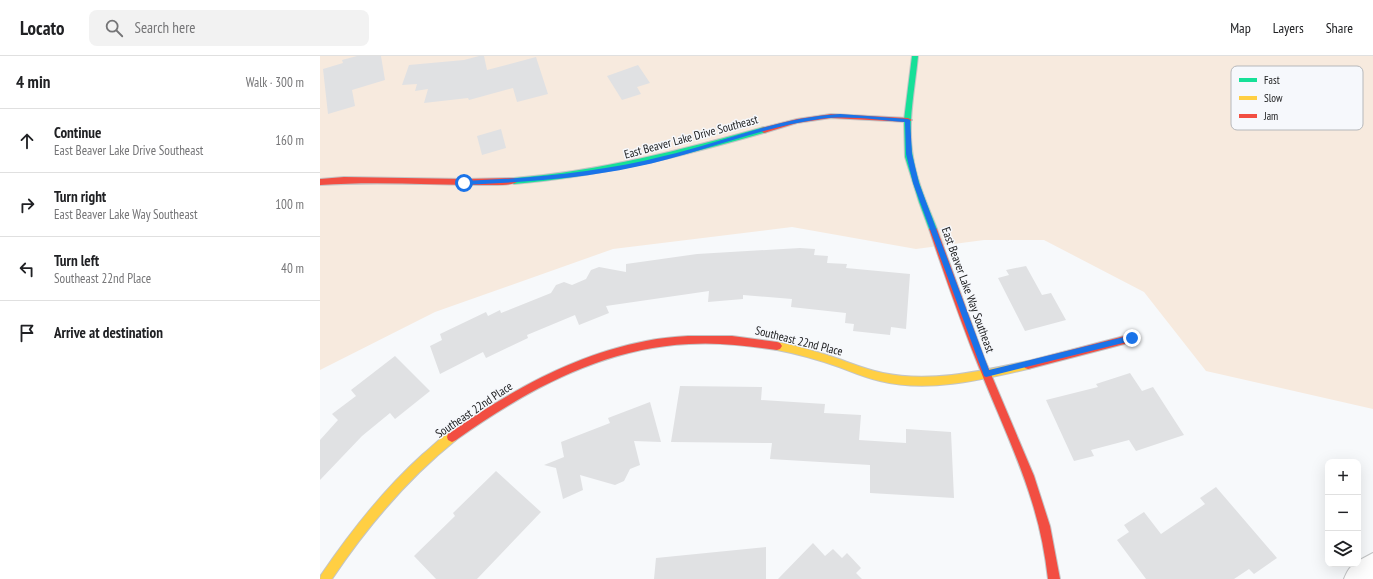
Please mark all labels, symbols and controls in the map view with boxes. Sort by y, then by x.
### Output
search box [89,10,369,46]
text: Locato [20,16,65,40]
icon: search [103,17,125,39]
text: Search here [135,18,195,37]
text: Map [1230,19,1251,37]
text: Layers [1273,19,1304,37]
text: Share [1326,19,1353,37]
legend [1231,66,1363,130]
text: 4 min [16,71,50,93]
text: Fast [1264,73,1280,87]
text: Walk · 300 m [246,74,304,91]
text: Slow [1264,91,1283,105]
text: Jam [1263,109,1278,123]
street label: East Beaver Lake Drive Southeast [622,111,760,162]
text: Continue [54,123,101,142]
icon: ahead [16,130,38,152]
text: 160 m [275,132,304,149]
text: East Beaver Lake Drive Southeast [54,142,203,159]
route start [455,174,473,192]
text: Turn right [54,187,106,206]
icon: right [16,194,38,216]
text: 100 m [275,196,304,213]
text: East Beaver Lake Way Southeast [54,206,198,223]
street label: East Beaver Lake Way Southeast [939,225,998,355]
text: Turn left [54,251,99,270]
icon: left [16,258,38,280]
text: 40 m [281,260,304,277]
text: Southeast 22nd Place [54,270,151,287]
icon: arrive [16,322,38,344]
street label: Southeast 22nd Place [754,322,844,359]
text: Arrive at destination [54,323,163,342]
route end [1123,329,1141,347]
street label: Southeast 22nd Place [432,378,515,441]
map controls [1325,459,1361,567]
button: + [1325,459,1361,495]
button: − [1325,495,1361,531]
button: layers [1325,531,1361,567]

